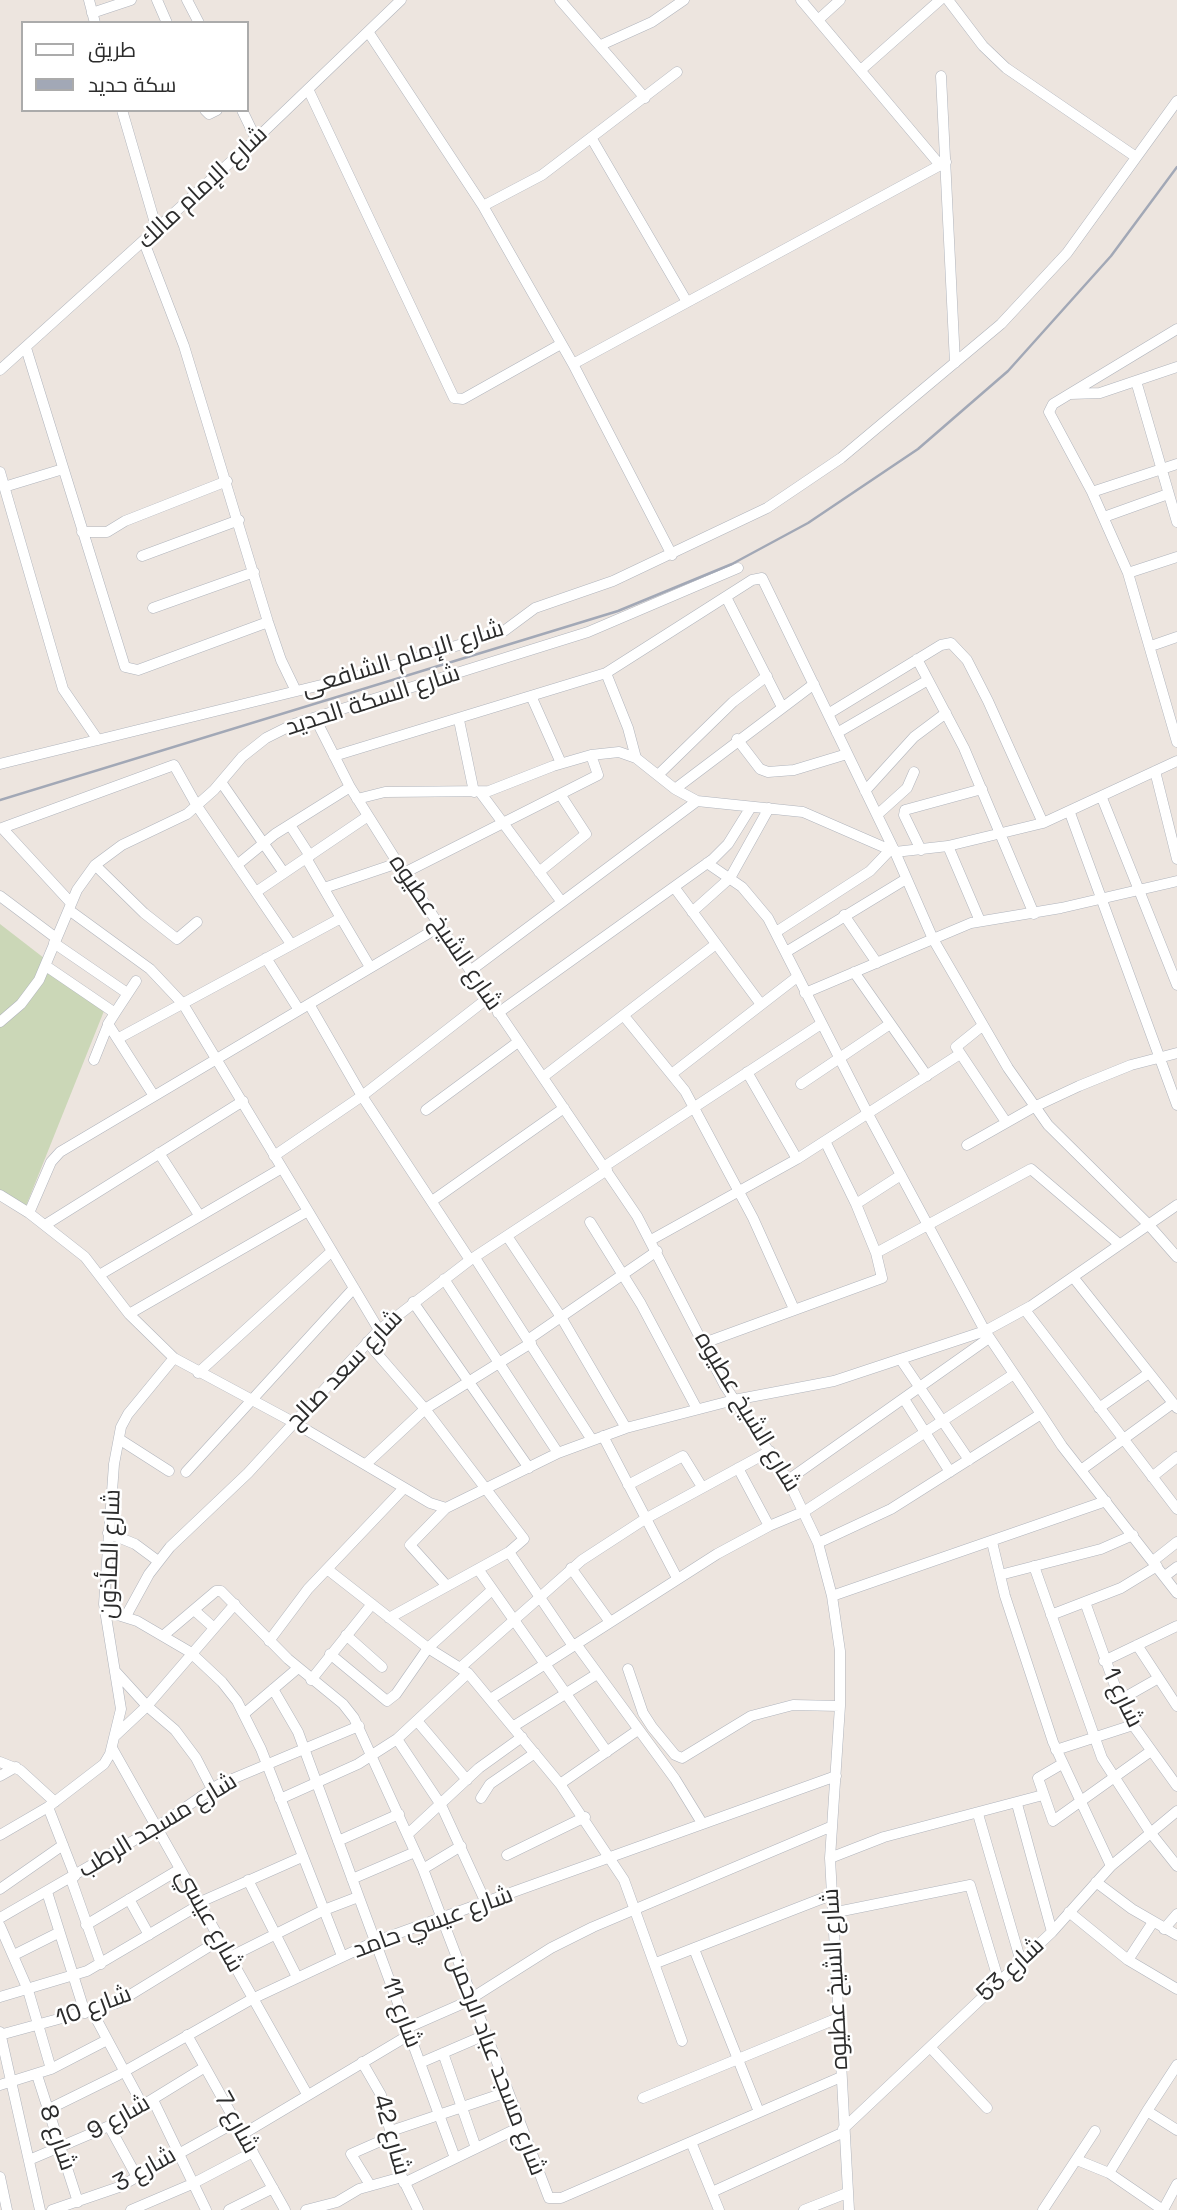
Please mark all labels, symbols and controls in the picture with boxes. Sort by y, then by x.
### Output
legend [21,21,248,112]
text: طريق [88,36,136,63]
text: سكة حديد [88,71,176,98]
street label: شارع الإمام مالك [132,121,274,255]
street label: شارع الإمام الشافعى [298,615,508,703]
street label: شارع السكة الحديد [282,659,464,743]
street label: شارع الشيخ عطيوه [382,850,508,1016]
street label: شارع سعد صالح [281,1304,409,1436]
street label: شارع الشيخ عطيوه [688,1327,806,1497]
street label: شارع المأذون [94,1489,128,1619]
street label: شارع 1 [1095,1664,1149,1732]
street label: شارع مسجد الرطب [73,1767,243,1885]
street label: شارع عيسي [169,1864,249,1978]
street label: شارع عيسي حامد [349,1881,517,1965]
street label: شارع الشيخ عطيوه [817,1887,855,2071]
street label: شارع 53 [971,1932,1051,2008]
street label: شارع مسجد عباد الرحمن [440,1950,552,2180]
street label: شارع 11 [375,1974,427,2052]
street label: شارع 10 [52,1980,136,2034]
street label: شارع 7 [207,2087,265,2159]
street label: شارع 9 [83,2089,155,2147]
street label: شارع 42 [366,2092,416,2178]
street label: شارع 8 [32,2101,82,2175]
street label: شارع 3 [109,2141,181,2199]

